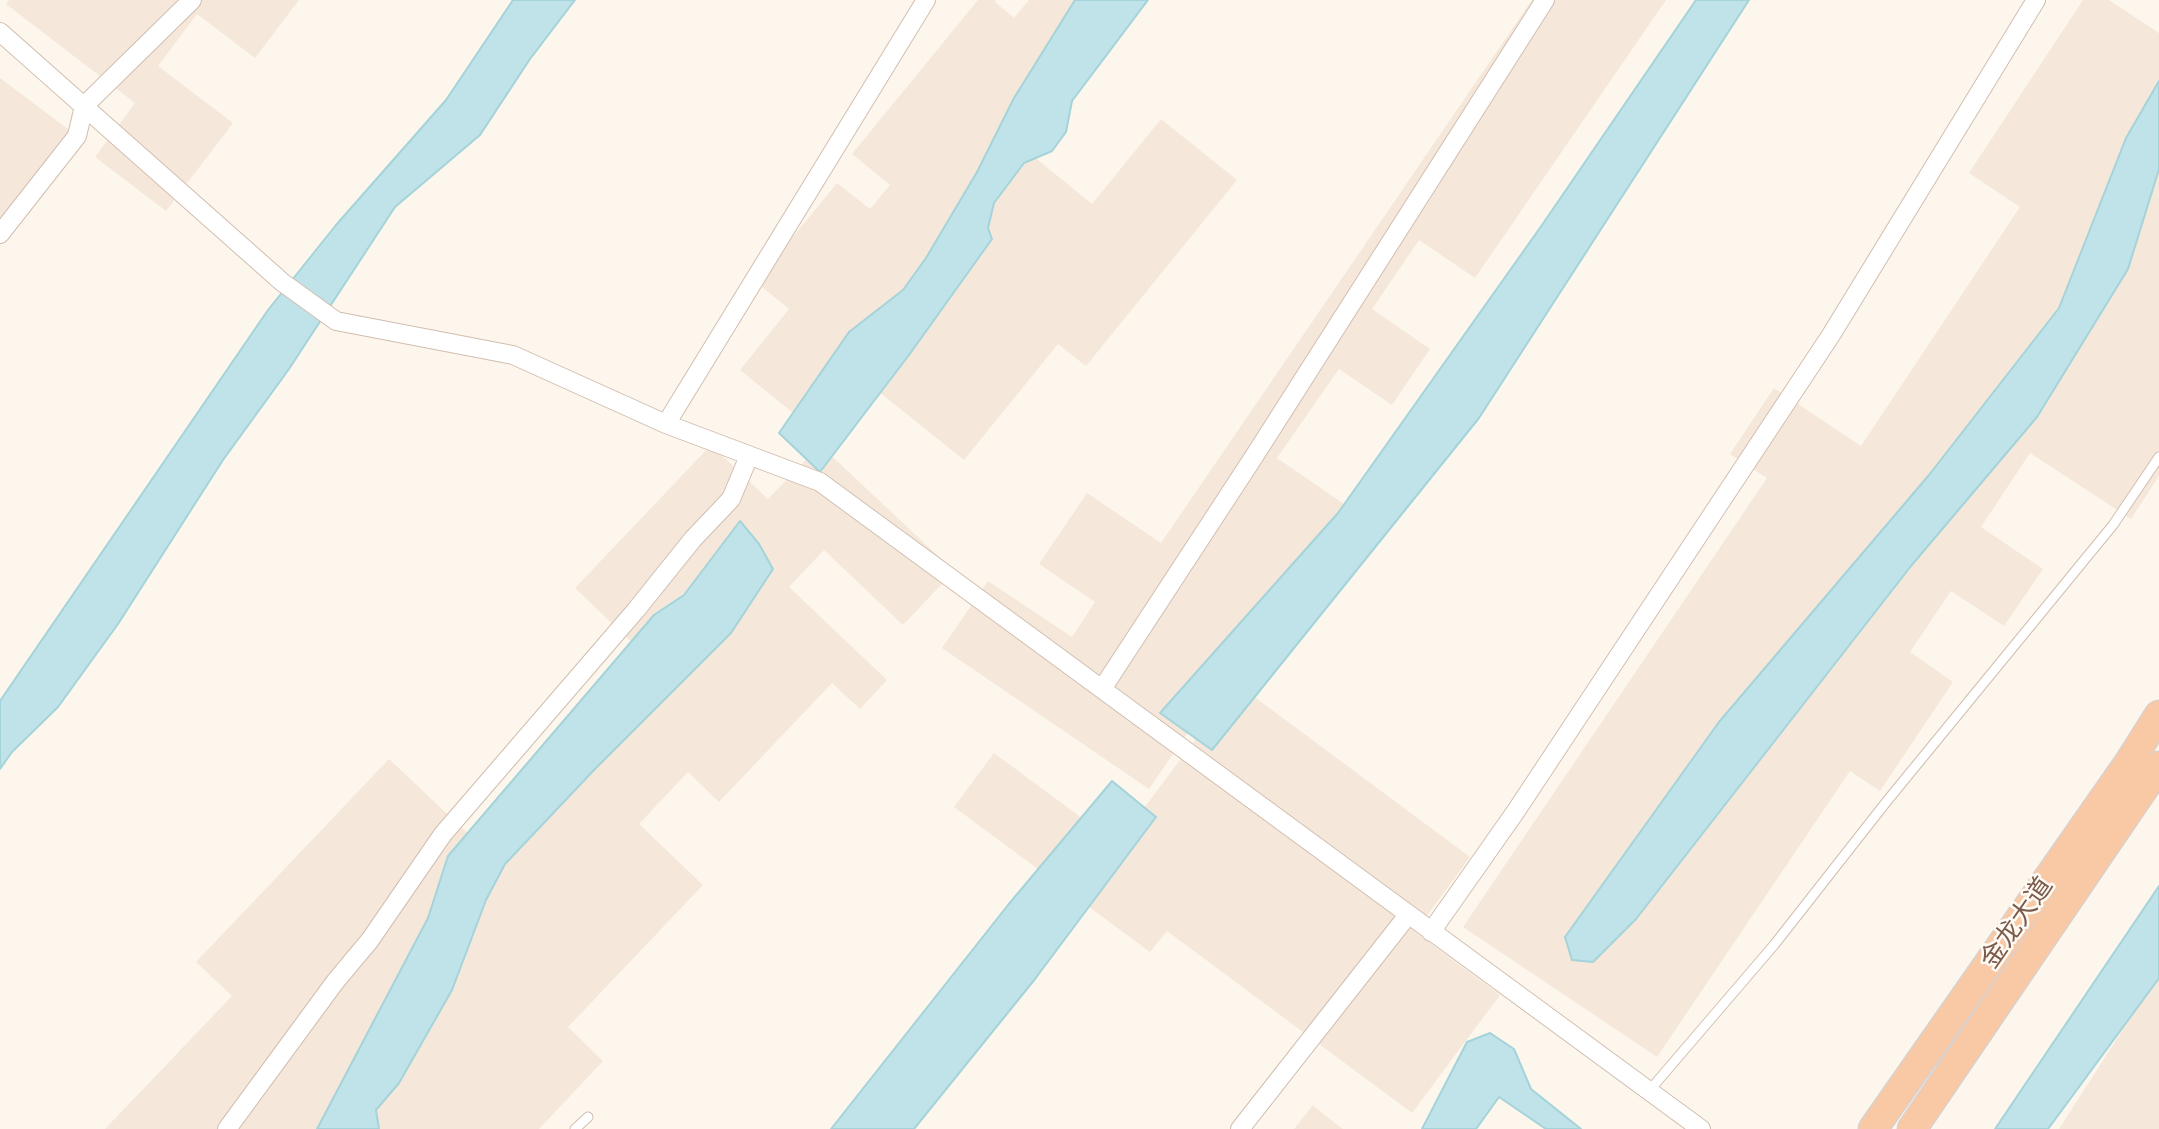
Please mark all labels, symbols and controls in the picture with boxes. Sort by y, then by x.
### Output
street label: 金龙大道 [1974,871,2060,975]

